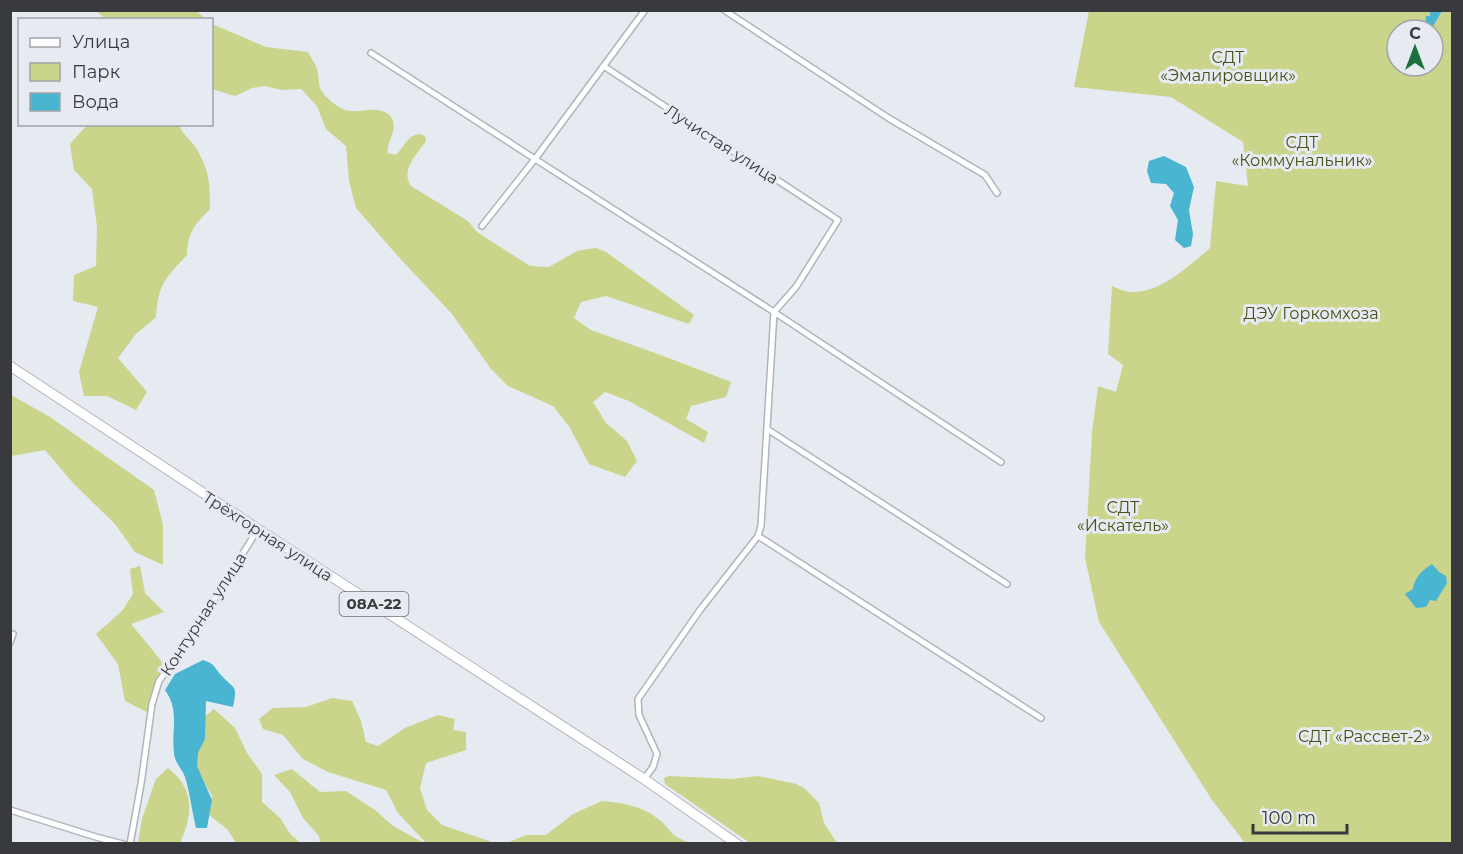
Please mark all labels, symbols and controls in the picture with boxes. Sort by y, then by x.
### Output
legend [18,18,213,126]
north arrow [1385,18,1445,78]
text: С [1409,24,1421,43]
text: Улица [72,31,130,53]
park label: СДТ «Эмалировщик» [1160,48,1296,85]
text: Парк [72,61,121,83]
text: Вода [72,91,119,113]
street label: Лучистая улица [661,101,782,188]
park label: СДТ «Коммунальник» [1232,133,1372,170]
park label: ДЭУ Горкомхоза [1243,304,1379,323]
street label: Трёхгорная улица [199,487,336,585]
park label: СДТ «Искатель» [1077,498,1169,535]
street label: Контурная улица [156,549,250,679]
road number: 08А-22 [340,592,409,616]
park label: СДТ «Рассвет-2» [1298,727,1430,746]
scale bar [1253,797,1348,835]
text: 100 m [1262,807,1316,829]

